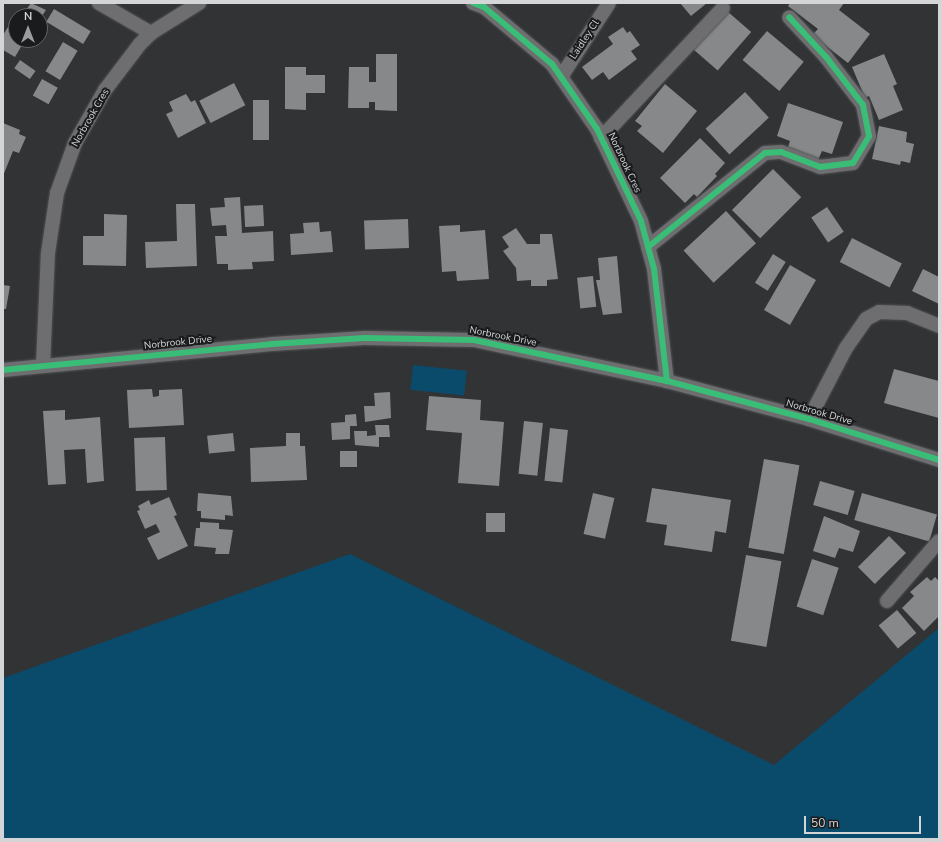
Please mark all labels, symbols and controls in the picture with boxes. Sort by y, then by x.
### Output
north arrow [8,8,48,48]
text: N [24,9,32,24]
street label: Laidley Cl [568,18,602,62]
street label: Norbrook Cres [70,87,112,149]
street label: Norbrook Cres [605,131,643,195]
street label: Norbrook Drive [468,325,538,349]
street label: Norbrook Drive [143,333,213,353]
street label: Norbrook Drive [785,398,853,428]
scale bar [806,808,923,834]
text: 50 m [811,815,839,831]

